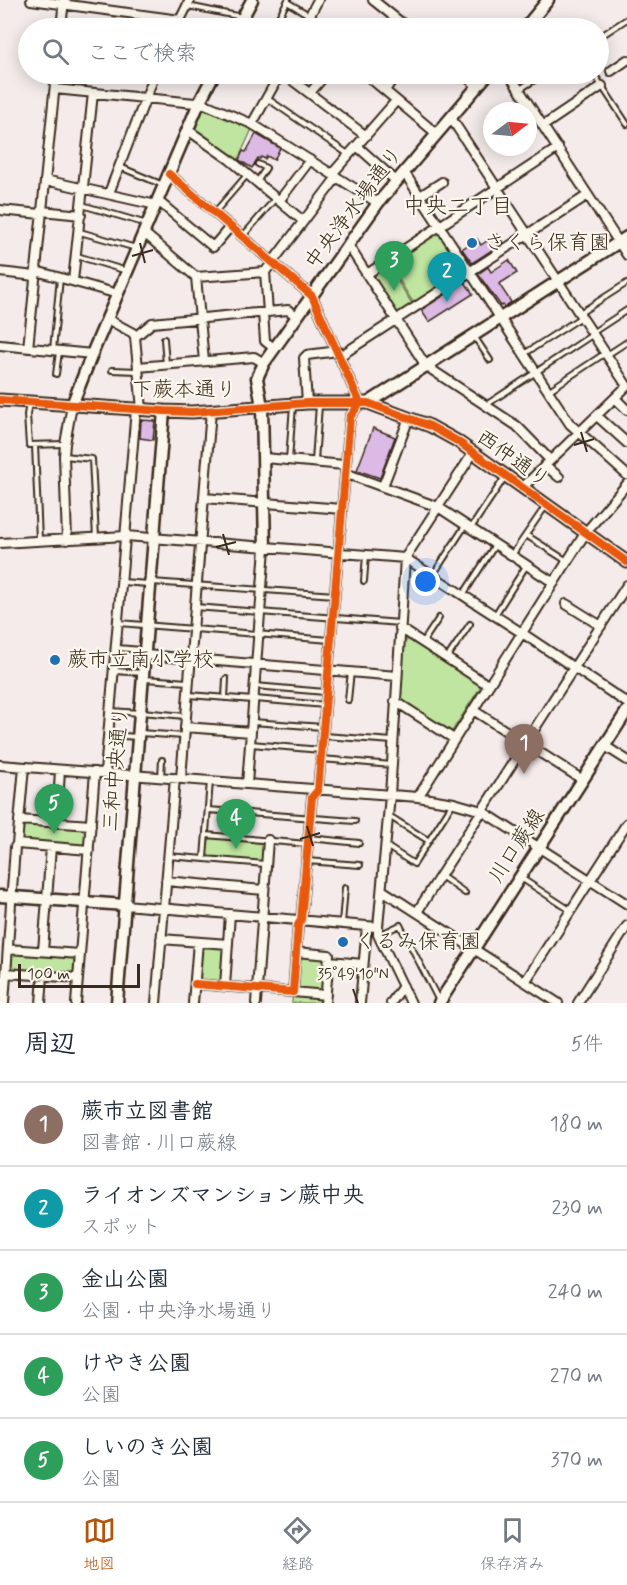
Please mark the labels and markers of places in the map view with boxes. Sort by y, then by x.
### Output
place label: さくら保育園 [484,229,610,257]
marker: さくら保育園 [465,236,479,250]
pin: 3 [374,242,414,291]
pin: 2 [428,252,466,302]
place label: 蕨市立南小学校 [67,646,214,674]
marker: 蕨市立南小学校 [48,653,62,667]
pin: 1 [504,724,544,774]
pin: 5 [34,784,74,834]
pin: 4 [216,800,256,849]
place label: くるみ保育園 [355,928,481,956]
marker: くるみ保育園 [336,935,350,949]

